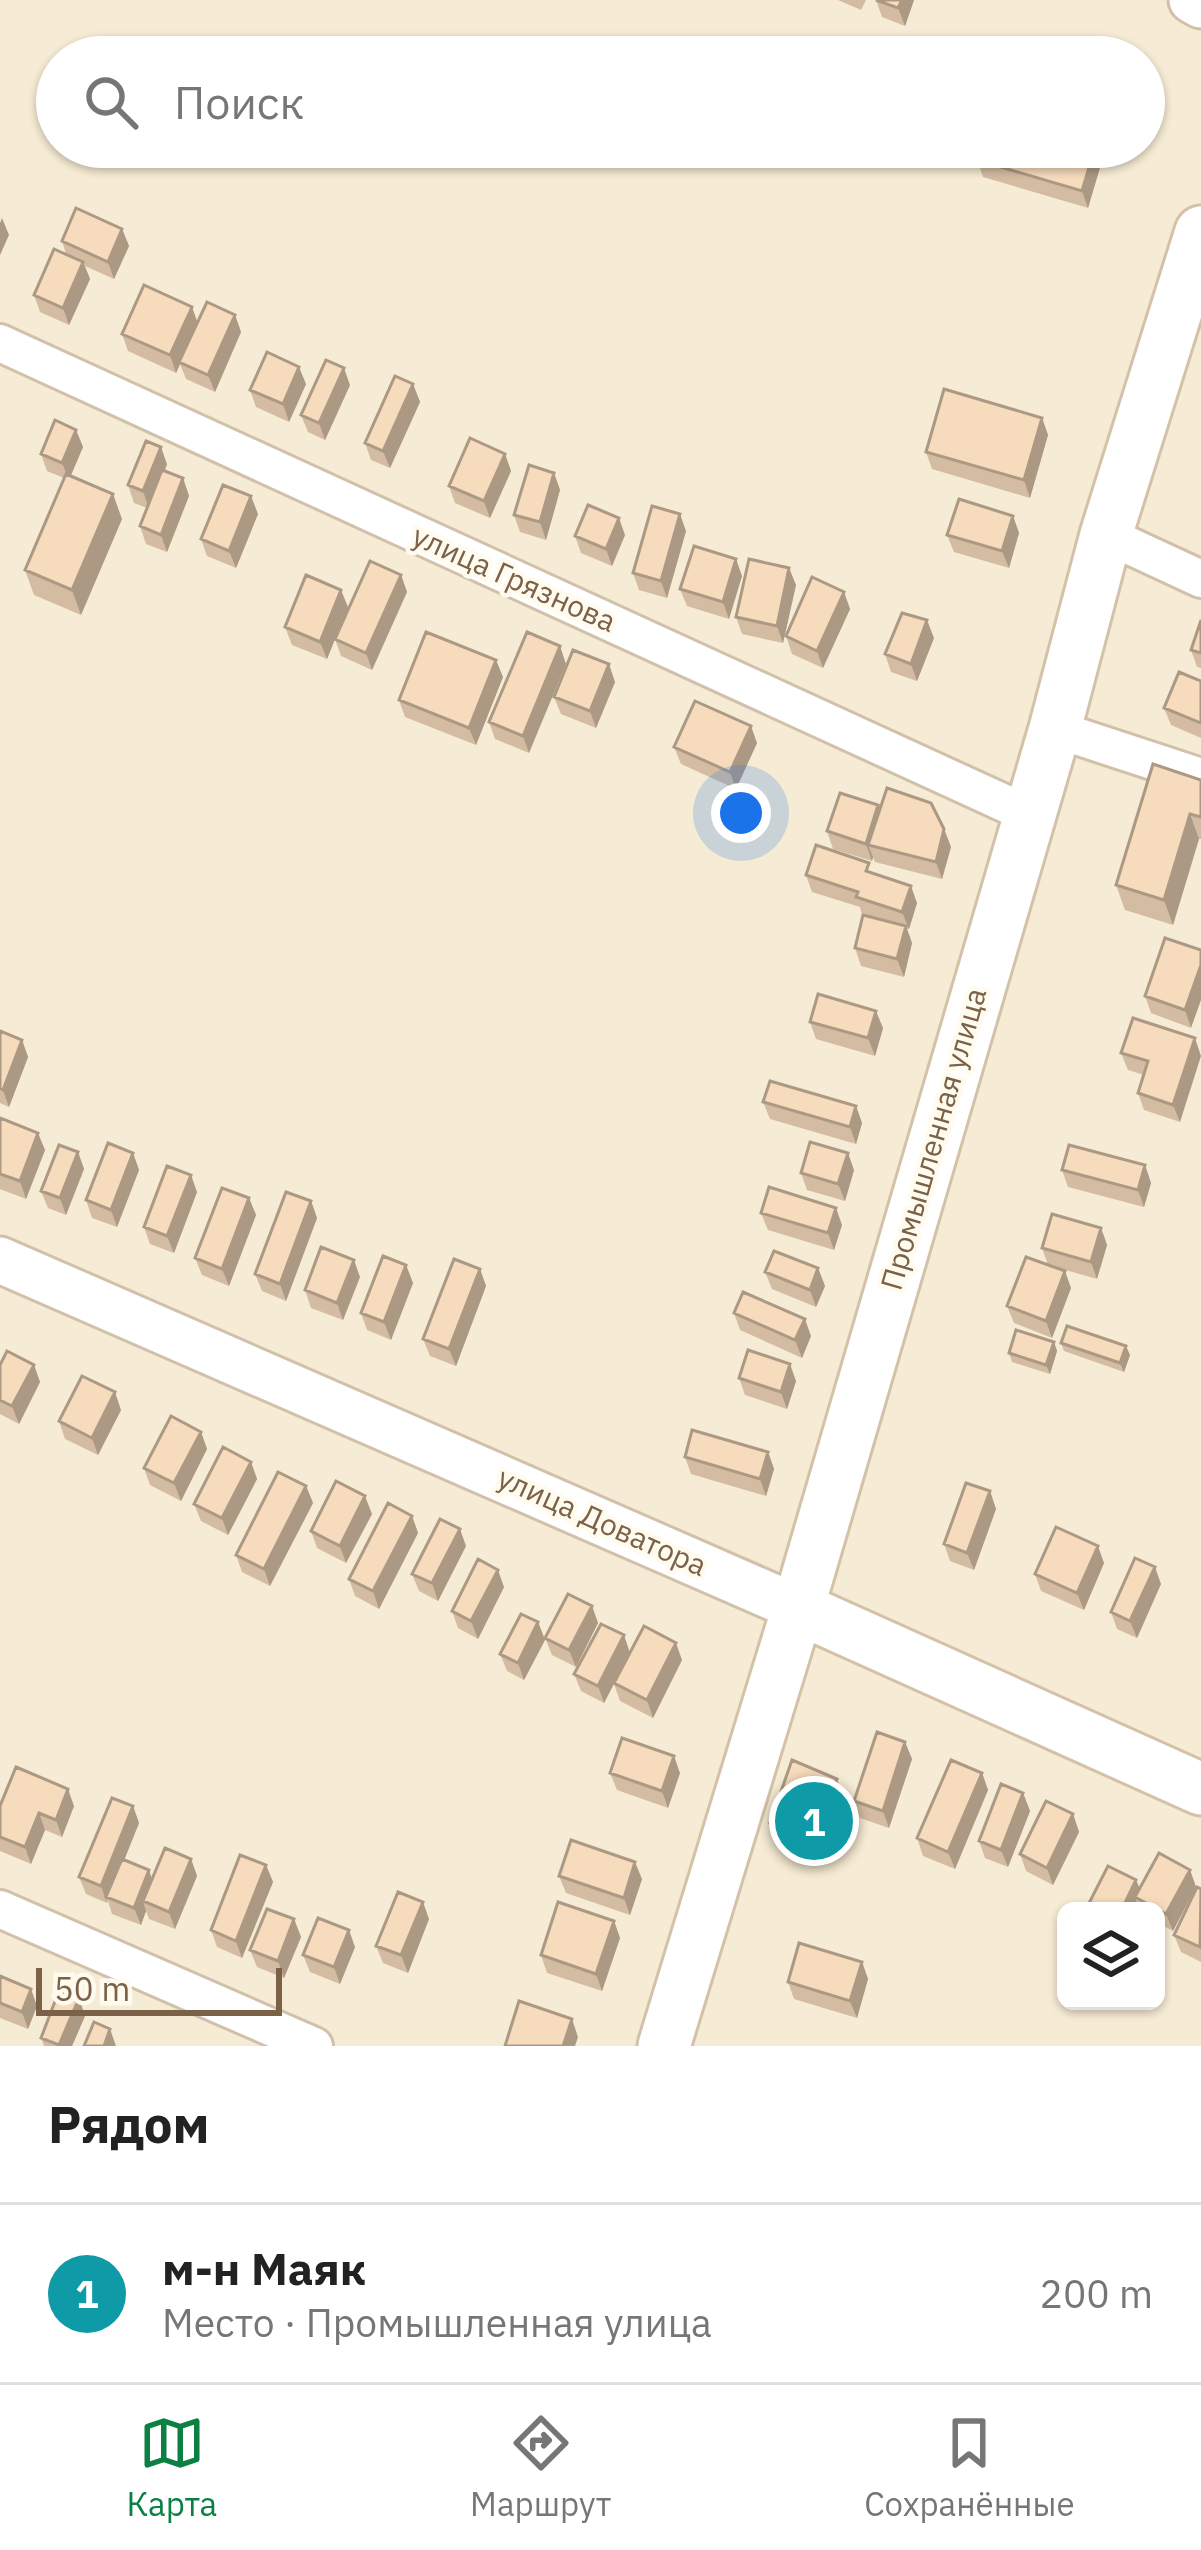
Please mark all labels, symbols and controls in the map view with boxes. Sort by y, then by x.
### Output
search box [36,36,1165,168]
icon: search [78,69,144,135]
text: Поиск [174,73,304,131]
street label: улица Грязнова [407,515,623,640]
your location [711,783,771,843]
street label: Промышленная улица [871,983,994,1294]
street label: улица Доватора [492,1457,713,1584]
pin: 1 [775,1776,853,1866]
map controls [1057,1902,1165,2010]
button: layers [1057,1902,1165,2010]
scale bar [36,1962,282,2015]
text: 50 m [54,1967,130,2010]
text: Рядом [48,2091,210,2157]
text: м-н Маяк [162,2239,366,2297]
text: 1 [75,2268,99,2319]
text: 200 m [1040,2268,1153,2319]
text: Место · Промышленная улица [162,2297,712,2348]
tab: Карта [126,2410,217,2525]
tab: Маршрут [470,2410,611,2525]
tab: Сохранённые [864,2410,1075,2525]

